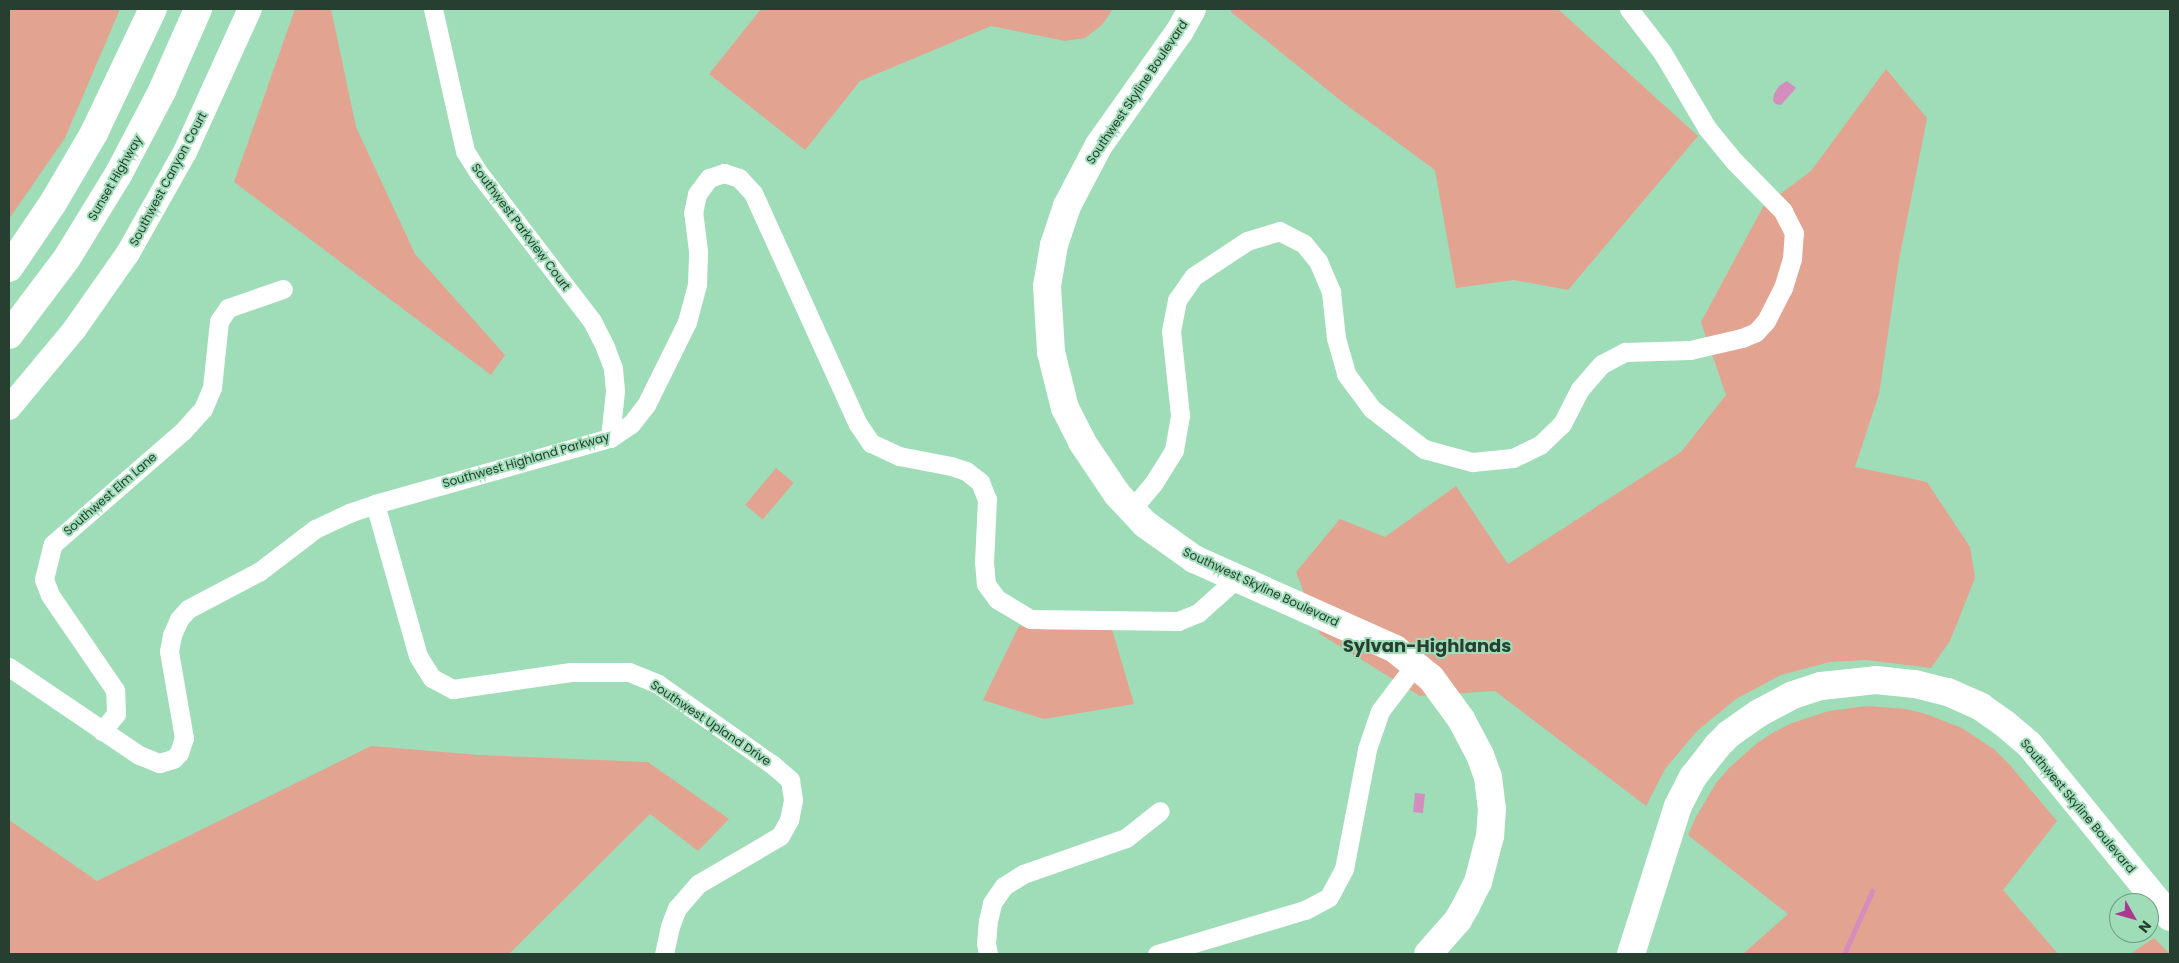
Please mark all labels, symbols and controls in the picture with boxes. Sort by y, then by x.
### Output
street label: Southwest Skyline Boulevard [1083,17,1191,167]
street label: Southwest Canyon Court [127,110,209,248]
street label: Sunset Highway [85,133,145,223]
street label: Southwest Parkview Court [469,161,573,293]
street label: Southwest Highland Parkway [441,429,611,491]
street label: Southwest Elm Lane [61,450,159,538]
street label: Southwest Skyline Boulevard [1181,544,1341,630]
district label: Sylvan-Highlands [1343,635,1511,657]
street label: Southwest Upland Drive [648,677,774,769]
street label: Southwest Skyline Boulevard [2018,736,2138,876]
north arrow [2109,893,2159,943]
text: N [2134,916,2156,937]

